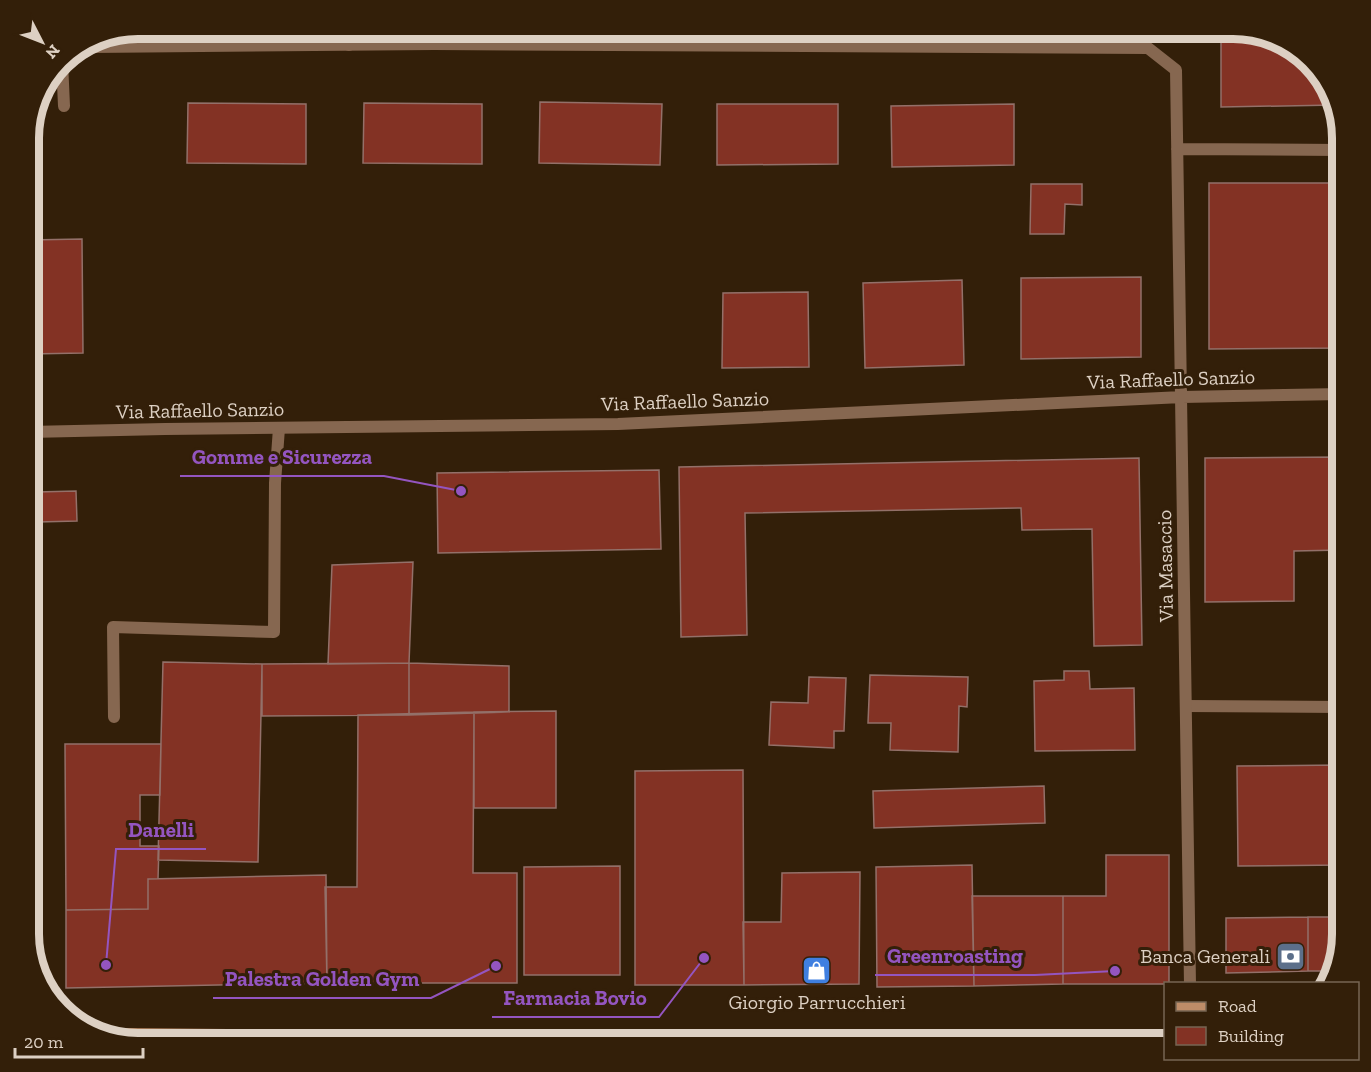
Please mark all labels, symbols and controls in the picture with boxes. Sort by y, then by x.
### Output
north arrow [12,12,72,72]
text: N [42,41,64,63]
street label: Via Raffaello Sanzio [1086,364,1255,394]
street label: Via Raffaello Sanzio [600,386,769,416]
street label: Via Raffaello Sanzio [115,397,284,423]
callout: Gomme e Sicurezza [180,437,384,476]
text: Gomme e Sicurezza [192,444,373,469]
street label: Via Masaccio [1152,510,1178,623]
callout: Danelli [116,810,206,849]
text: Danelli [128,817,194,842]
callout: Greenroasting [875,936,1035,975]
bank icon: Banca Generali [1275,940,1307,972]
text: Greenroasting [887,943,1023,968]
place label: Banca Generali [1140,944,1270,968]
shop icon: Giorgio Parrucchieri [801,955,833,987]
callout: Palestra Golden Gym [213,959,431,998]
text: Palestra Golden Gym [225,966,420,991]
callout: Farmacia Bovio [492,978,659,1017]
legend [1164,982,1359,1060]
text: Farmacia Bovio [503,985,647,1010]
place label: Giorgio Parrucchieri [728,990,906,1014]
text: Road [1218,995,1257,1017]
scale bar [15,1021,142,1059]
text: Building [1218,1025,1284,1047]
text: 20 m [24,1031,64,1053]

